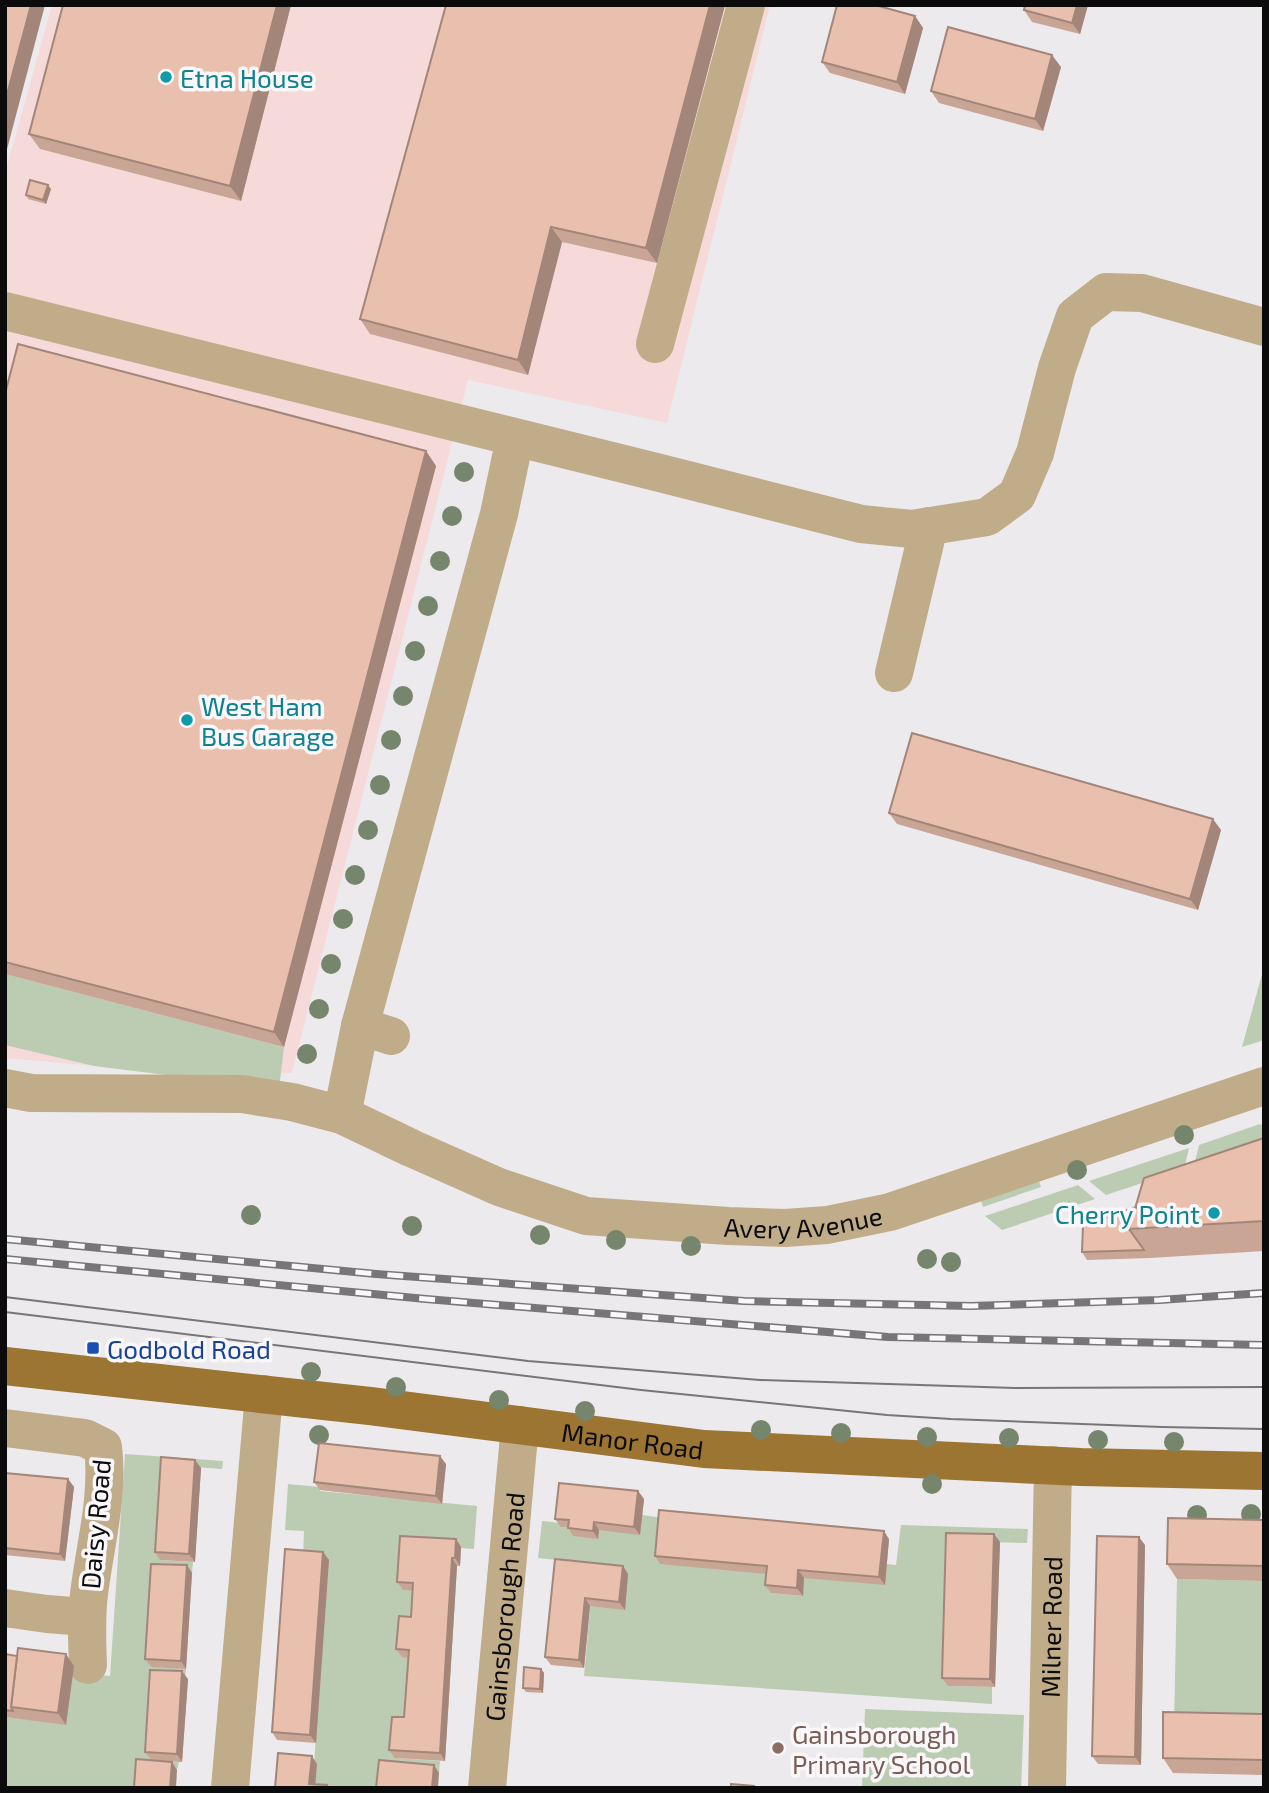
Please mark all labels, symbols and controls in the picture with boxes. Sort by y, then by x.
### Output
place label: Etna House [180,62,314,93]
marker: Etna House [158,69,174,85]
place label: West Ham Bus Garage [201,690,335,751]
marker: West Ham Bus Garage [179,712,195,728]
place label: Cherry Point [1055,1198,1200,1229]
street label: Avery Avenue [723,1199,885,1244]
marker: Cherry Point [1206,1205,1222,1221]
place label: Godbold Road [107,1333,271,1364]
marker: Godbold Road [85,1340,101,1356]
street label: Manor Road [560,1415,705,1464]
street label: Daisy Road [74,1458,116,1590]
street label: Gainsborough Road [478,1491,529,1723]
street label: Milner Road [1033,1556,1067,1698]
place label: Gainsborough Primary School [792,1718,971,1779]
marker: Gainsborough Primary School [770,1740,786,1756]

